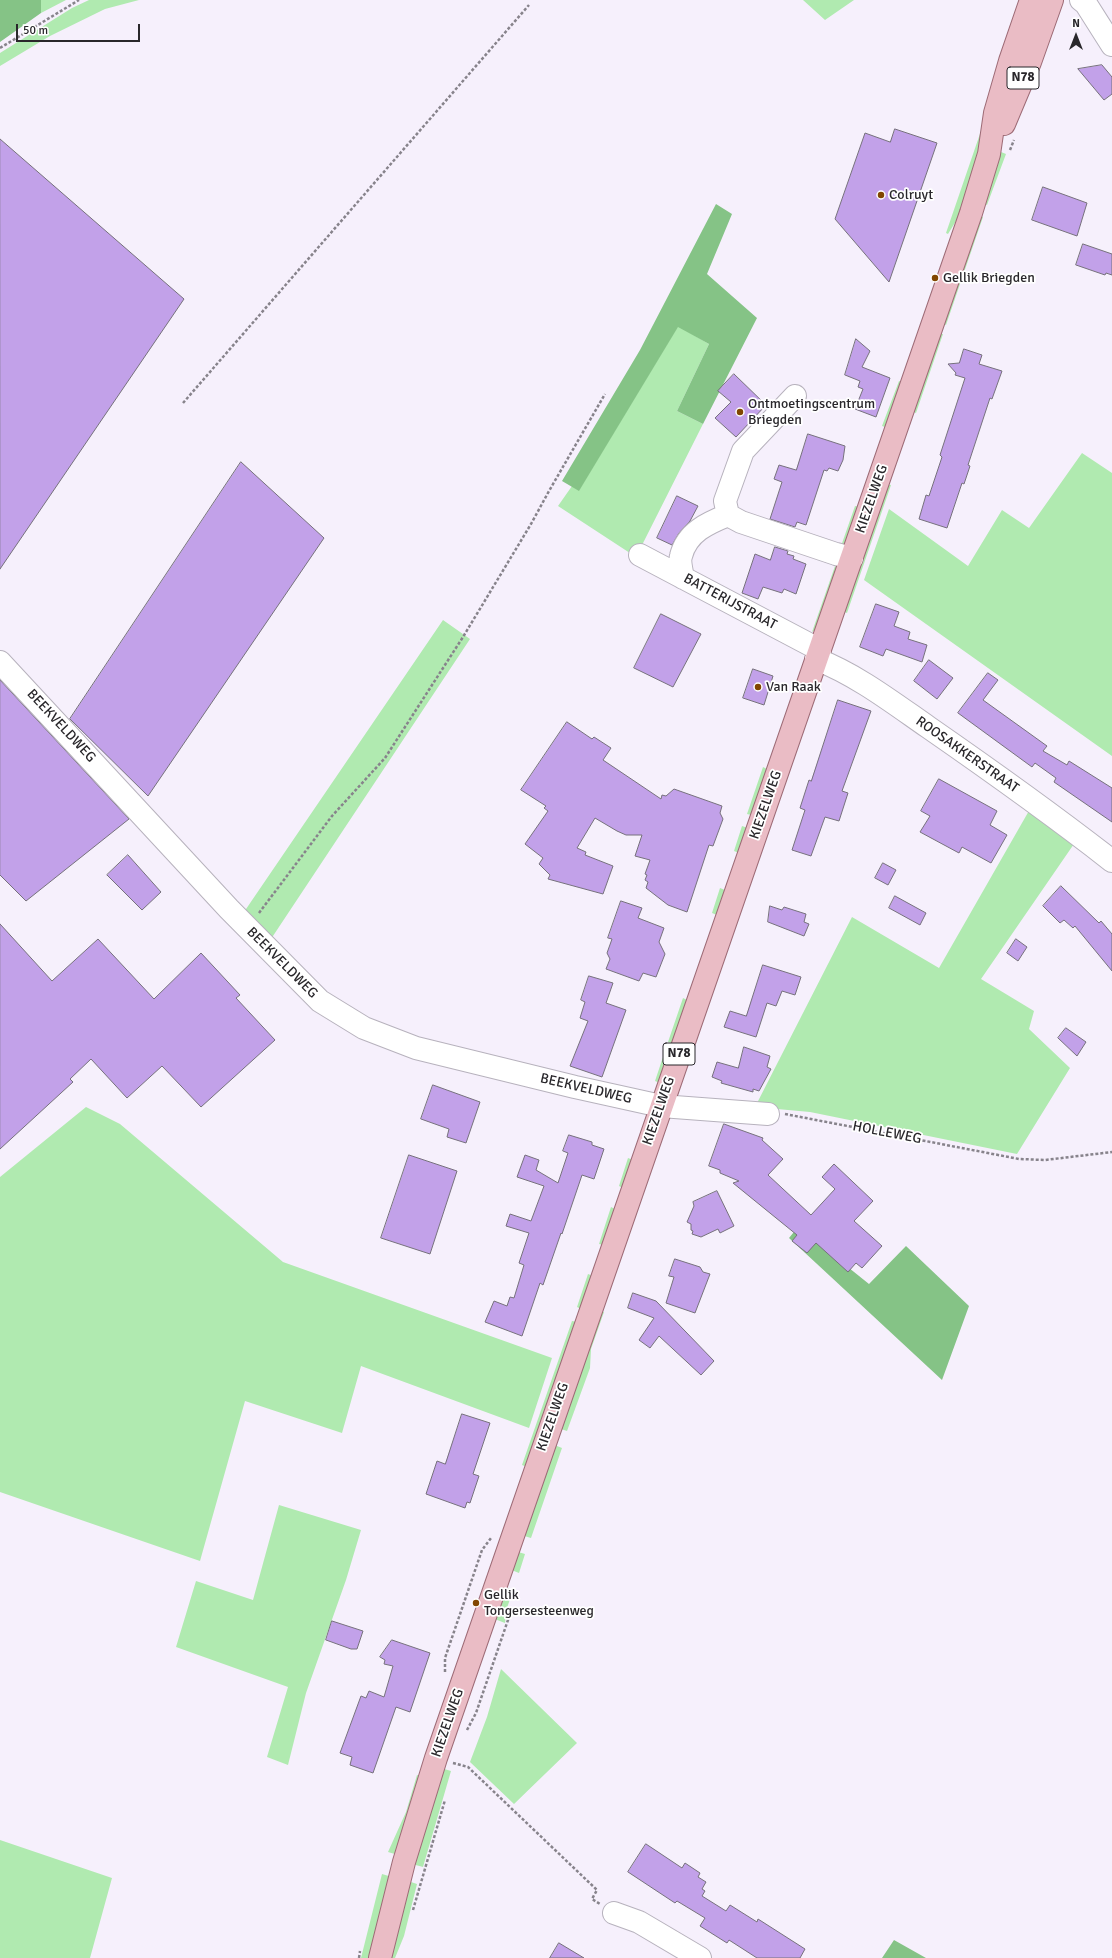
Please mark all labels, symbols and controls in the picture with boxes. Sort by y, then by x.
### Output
scale bar [18,16,142,42]
north arrow [1056,16,1096,56]
text: N [1072,17,1080,30]
text: 50 m [23,23,48,38]
road number: N78 [1007,67,1039,89]
place label: Colruyt [889,187,933,203]
marker: Colruyt [876,190,886,200]
place label: Gellik Briegden [943,270,1035,286]
marker: Gellik Briegden [930,273,940,283]
place label: Ontmoetingscentrum Briegden [748,396,875,428]
marker: Ontmoetingscentrum Briegden [735,407,745,417]
street label: KIEZELWEG [852,462,892,536]
street label: BATTERIJSTRAAT [681,570,779,634]
place label: Van Raak [766,679,821,695]
marker: Van Raak [753,682,763,692]
street label: BEEKVELDWEG [23,686,99,766]
street label: ROOSAKKERSTRAAT [912,713,1022,797]
street label: KIEZELWEG [746,768,786,842]
street label: BEEKVELDWEG [243,924,321,1002]
road number: N78 [663,1043,695,1065]
street label: BEEKVELDWEG [539,1070,633,1108]
street label: KIEZELWEG [639,1074,679,1148]
street label: HOLLEWEG [851,1118,923,1148]
street label: KIEZELWEG [533,1380,573,1454]
place label: Gellik Tongersesteenweg [484,1587,594,1620]
marker: Gellik Tongersesteenweg [471,1598,481,1608]
street label: KIEZELWEG [428,1686,468,1760]

